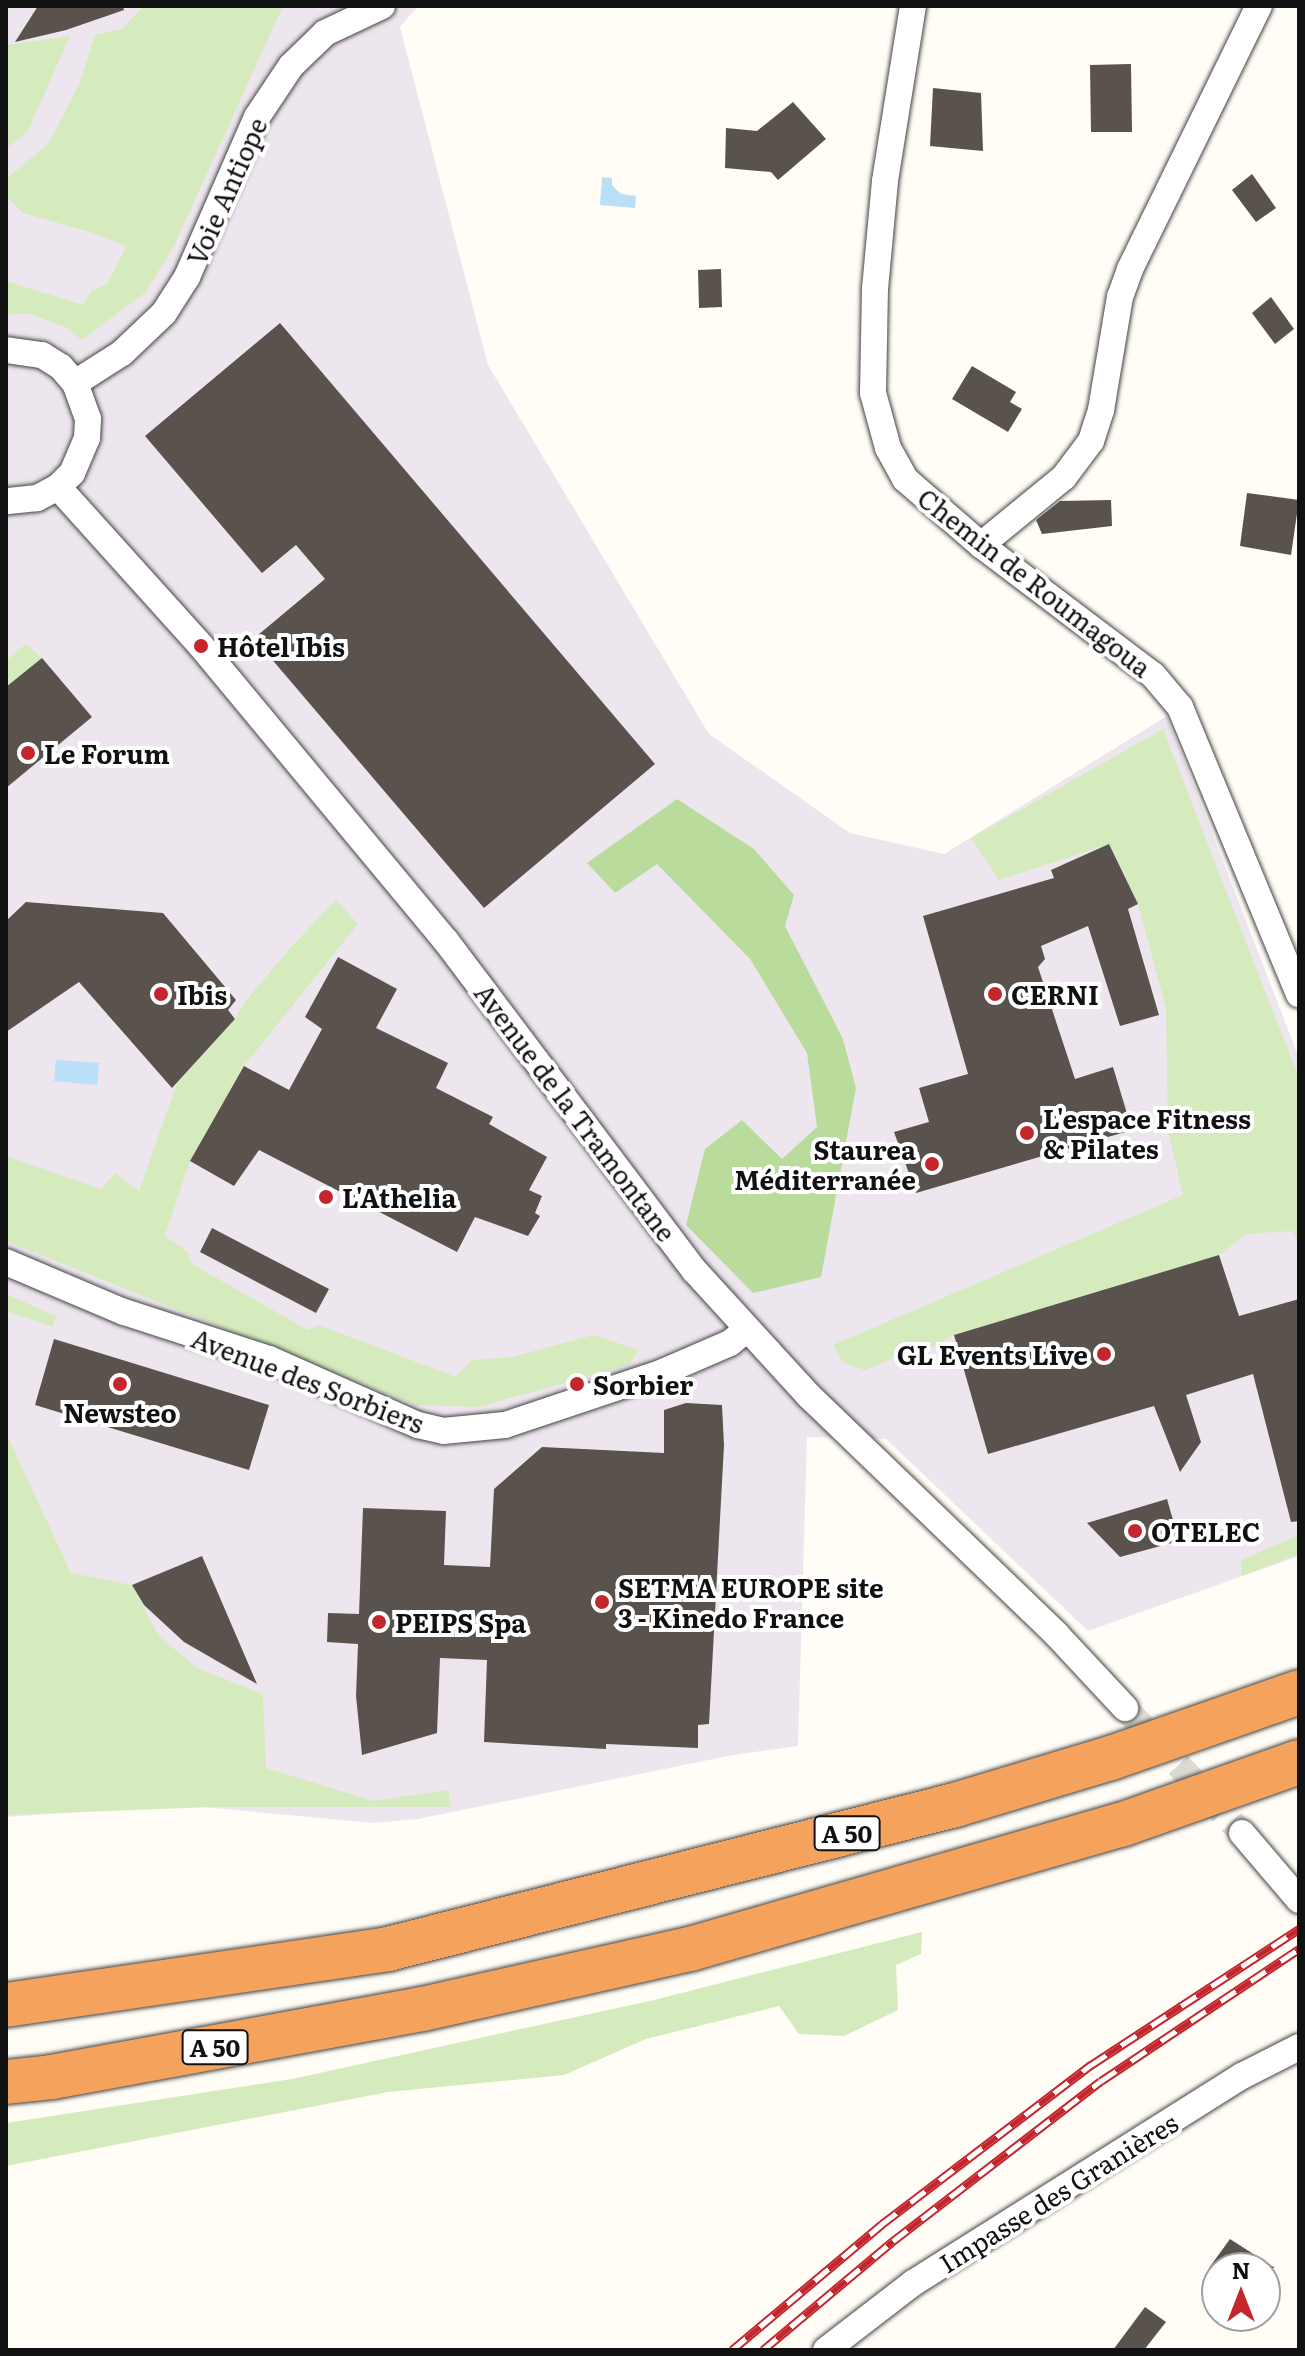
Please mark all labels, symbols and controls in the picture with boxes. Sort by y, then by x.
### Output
street label: Voie Antiope [180,113,272,269]
street label: Chemin de Roumagoua [912,481,1158,683]
place label: Hôtel Ibis [217,630,345,662]
marker: Hôtel Ibis [192,637,210,655]
place label: Le Forum [44,737,170,769]
marker: Le Forum [19,744,37,762]
street label: Avenue de la Tramontane [469,977,683,1247]
place label: Ibis [177,978,227,1010]
place label: CERNI [1011,978,1099,1010]
marker: Ibis [152,985,170,1003]
marker: CERNI [986,985,1004,1003]
place label: L'espace Fitness & Pilates [1043,1102,1251,1164]
marker: L'espace Fitness & Pilates [1018,1124,1036,1142]
place label: Staurea Méditerranée [734,1133,916,1194]
marker: Staurea Méditerranée [923,1155,941,1173]
place label: L'Athelia [342,1181,456,1213]
marker: L'Athelia [317,1188,335,1206]
street label: Avenue des Sorbiers [187,1321,429,1439]
place label: GL Events Live [897,1338,1088,1370]
marker: GL Events Live [1095,1345,1113,1363]
place label: Sorbier [593,1368,693,1400]
marker: Newsteo [111,1375,129,1393]
marker: Sorbier [568,1375,586,1393]
place label: Newsteo [63,1396,177,1428]
place label: OTELEC [1151,1515,1260,1547]
marker: OTELEC [1126,1522,1144,1540]
place label: SETMA EUROPE site 3 - Kinedo France [618,1571,884,1632]
marker: SETMA EUROPE site 3 - Kinedo France [593,1593,611,1611]
place label: PEIPS Spa [395,1606,526,1638]
marker: PEIPS Spa [370,1613,388,1631]
road number: A 50 [813,1813,881,1853]
road number: A 50 [181,2027,249,2067]
street label: Impasse des Granières [933,2106,1183,2278]
north arrow [1201,2252,1281,2332]
text: N [1232,2253,1250,2286]

